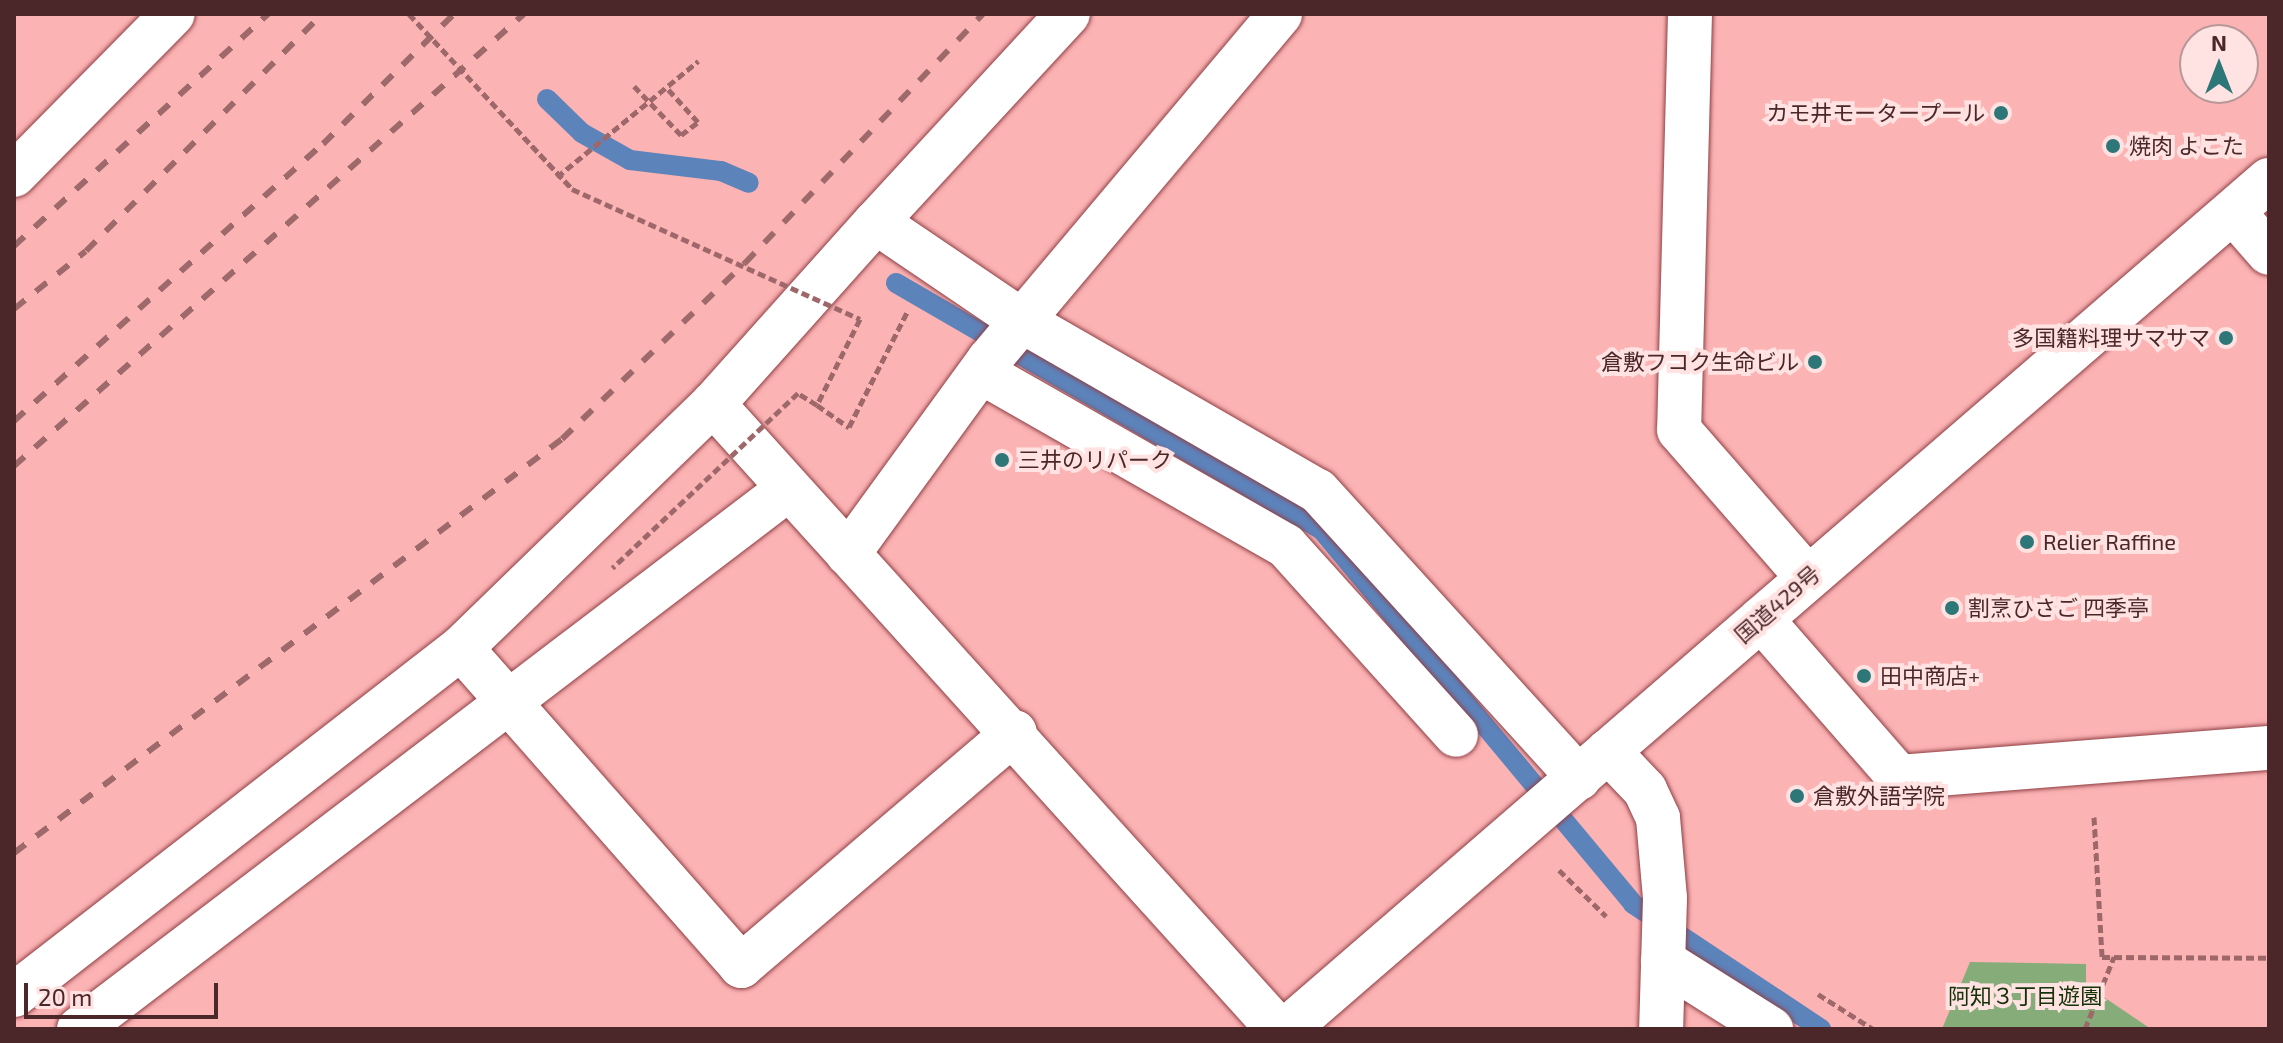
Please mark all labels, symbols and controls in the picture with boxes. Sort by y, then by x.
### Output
north arrow [2179,24,2259,104]
text: N [2211,29,2227,55]
place label: カモ井モータープール [1765,100,1985,126]
marker: カモ井モータープール [1992,104,2010,122]
place label: 焼肉 よこた [2129,133,2244,159]
marker: 焼肉 よこた [2104,137,2122,155]
place label: 多国籍料理サマサマ [2012,325,2210,351]
marker: 多国籍料理サマサマ [2217,329,2235,347]
place label: 倉敷フコク生命ビル [1601,349,1799,375]
marker: 倉敷フコク生命ビル [1806,353,1824,371]
place label: 三井のリパーク [1018,447,1172,473]
marker: 三井のリパーク [993,451,1011,469]
place label: Relier Raffine [2043,529,2177,555]
marker: Relier Raffine [2018,533,2036,551]
street label: 国道429号 [1729,560,1825,648]
place label: 割烹ひさご 四季亭 [1968,595,2149,621]
marker: 割烹ひさご 四季亭 [1943,599,1961,617]
place label: 田中商店+ [1880,663,1980,689]
marker: 田中商店+ [1855,667,1873,685]
place label: 倉敷外語学院 [1813,783,1945,809]
marker: 倉敷外語学院 [1788,787,1806,805]
scale bar [28,967,222,1017]
text: 20 m [38,982,92,1011]
park label: 阿知３丁目遊園 [1948,983,2102,1009]

